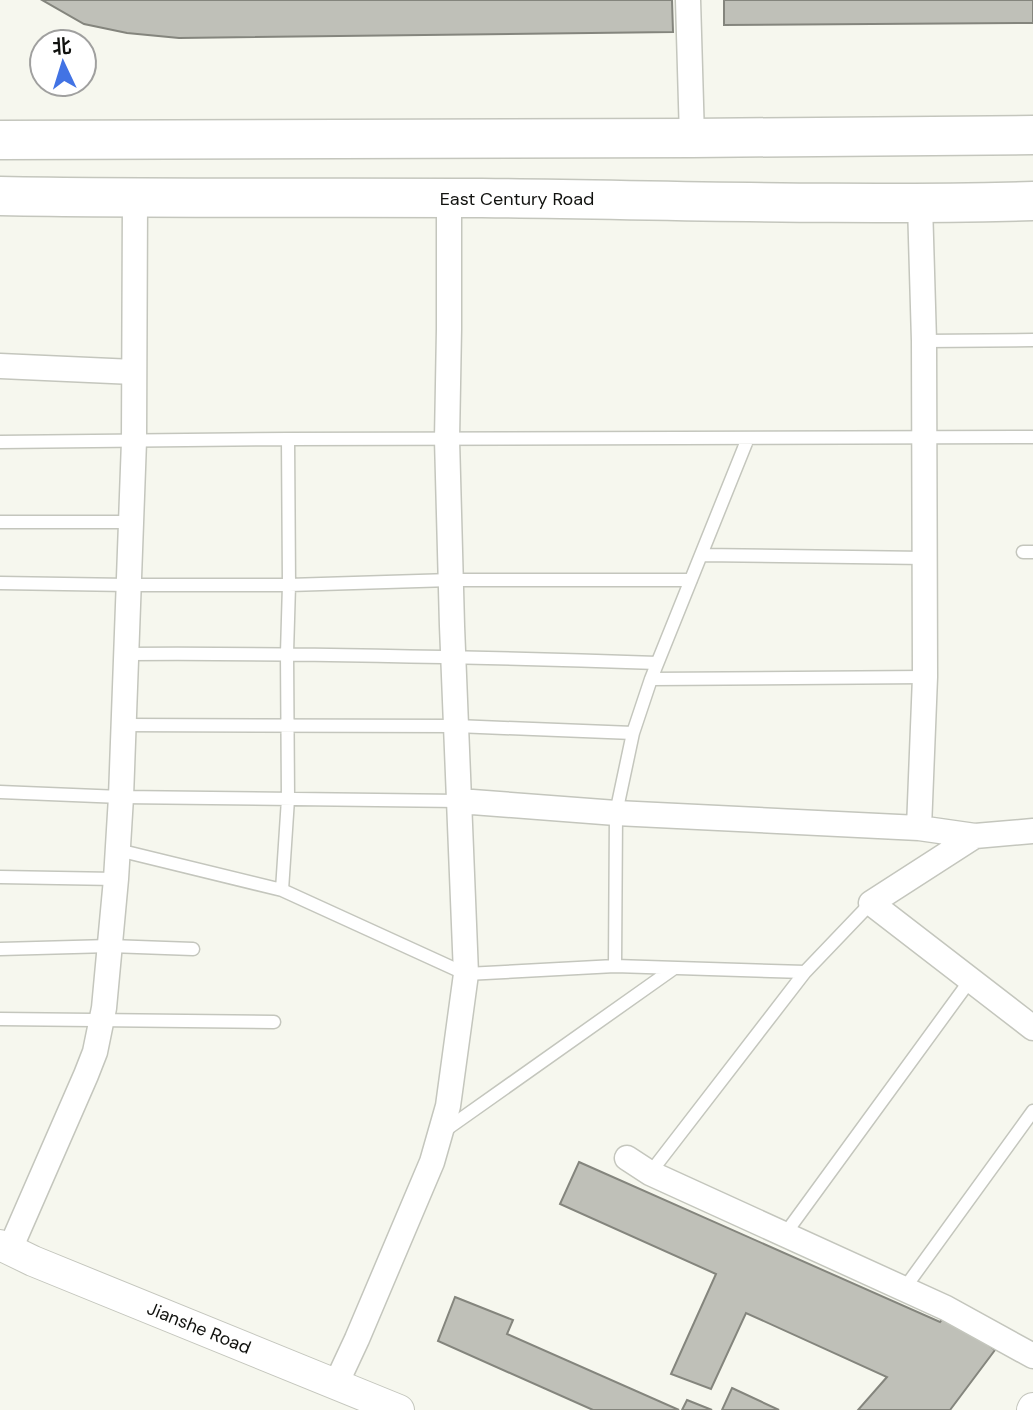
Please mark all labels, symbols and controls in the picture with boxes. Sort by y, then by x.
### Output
north arrow [28,28,98,98]
text: 北 [51,33,72,60]
street label: East Century Road [440,187,594,211]
street label: Jianshe Road [144,1296,254,1360]

